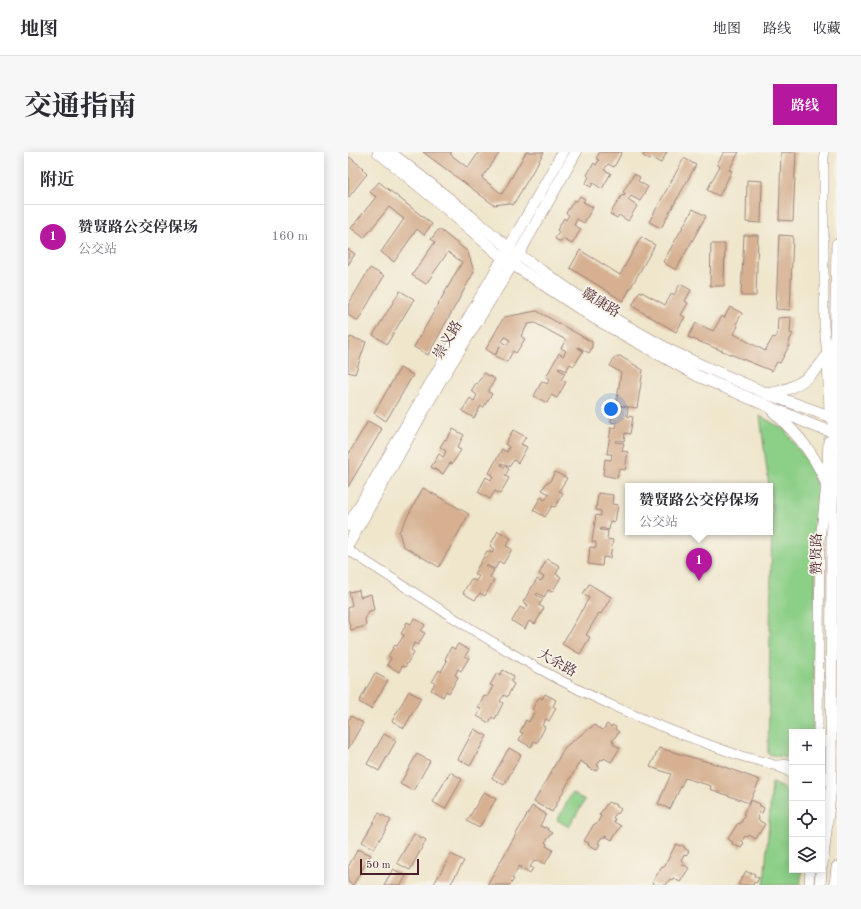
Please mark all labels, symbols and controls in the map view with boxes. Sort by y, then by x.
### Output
text: 地图 [20,21,58,40]
text: 地图 [713,22,741,36]
text: 路线 [763,22,791,36]
text: 收藏 [813,22,841,36]
button: 路线 [773,84,837,125]
text: 交通指南 [24,94,136,122]
text: 附近 [40,172,74,189]
text: 赞贤路公交停保场 [78,221,198,236]
text: 1 [49,230,57,243]
text: 160 m [271,230,308,243]
text: 公交站 [78,243,117,256]
street label: 赣康路 [579,285,623,320]
street label: 崇义路 [430,318,465,362]
your location [601,399,621,419]
popup [625,483,773,535]
text: 赞贤路公交停保场 [639,494,759,509]
text: 公交站 [639,516,678,529]
street label: 赞贤路 [809,533,824,575]
pin: 1 [686,548,712,581]
street label: 大余路 [535,646,579,679]
map controls [789,729,825,873]
button: + [789,729,825,765]
button: − [789,765,825,801]
button: locate [789,801,825,837]
button: layers [789,837,825,873]
scale bar [360,857,419,876]
text: 50 m [366,860,391,871]

